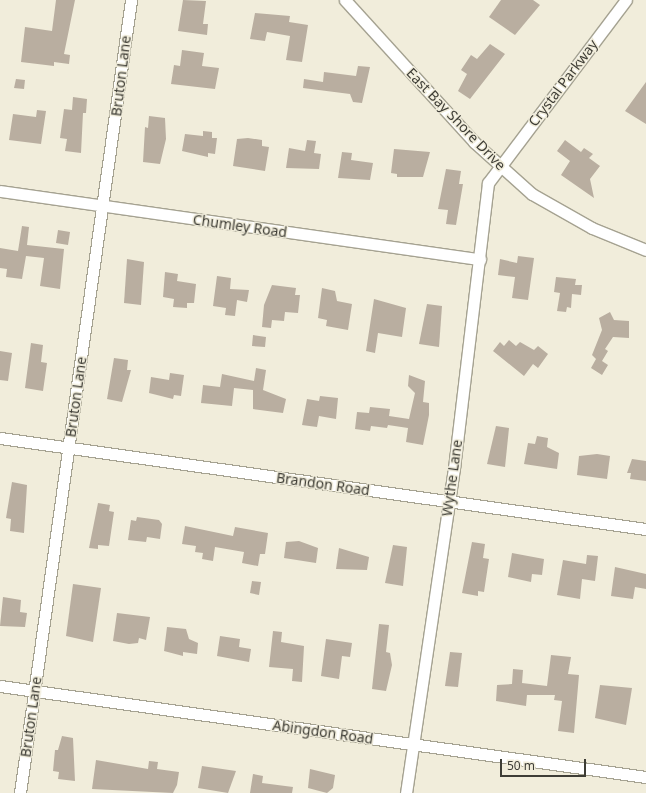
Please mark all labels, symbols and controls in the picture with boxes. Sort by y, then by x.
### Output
street label: Bruton Lane [108,35,134,117]
street label: Crystal Parkway [525,36,601,130]
street label: East Bay Shore Drive [403,65,509,173]
street label: Chumley Road [192,211,288,241]
street label: Bruton Lane [62,356,90,438]
street label: Wythe Lane [438,439,466,517]
street label: Brandon Road [275,469,371,499]
street label: Bruton Lane [17,676,45,758]
street label: Abingdon Road [272,717,374,747]
scale bar [502,751,588,777]
text: 50 m [507,757,535,774]

